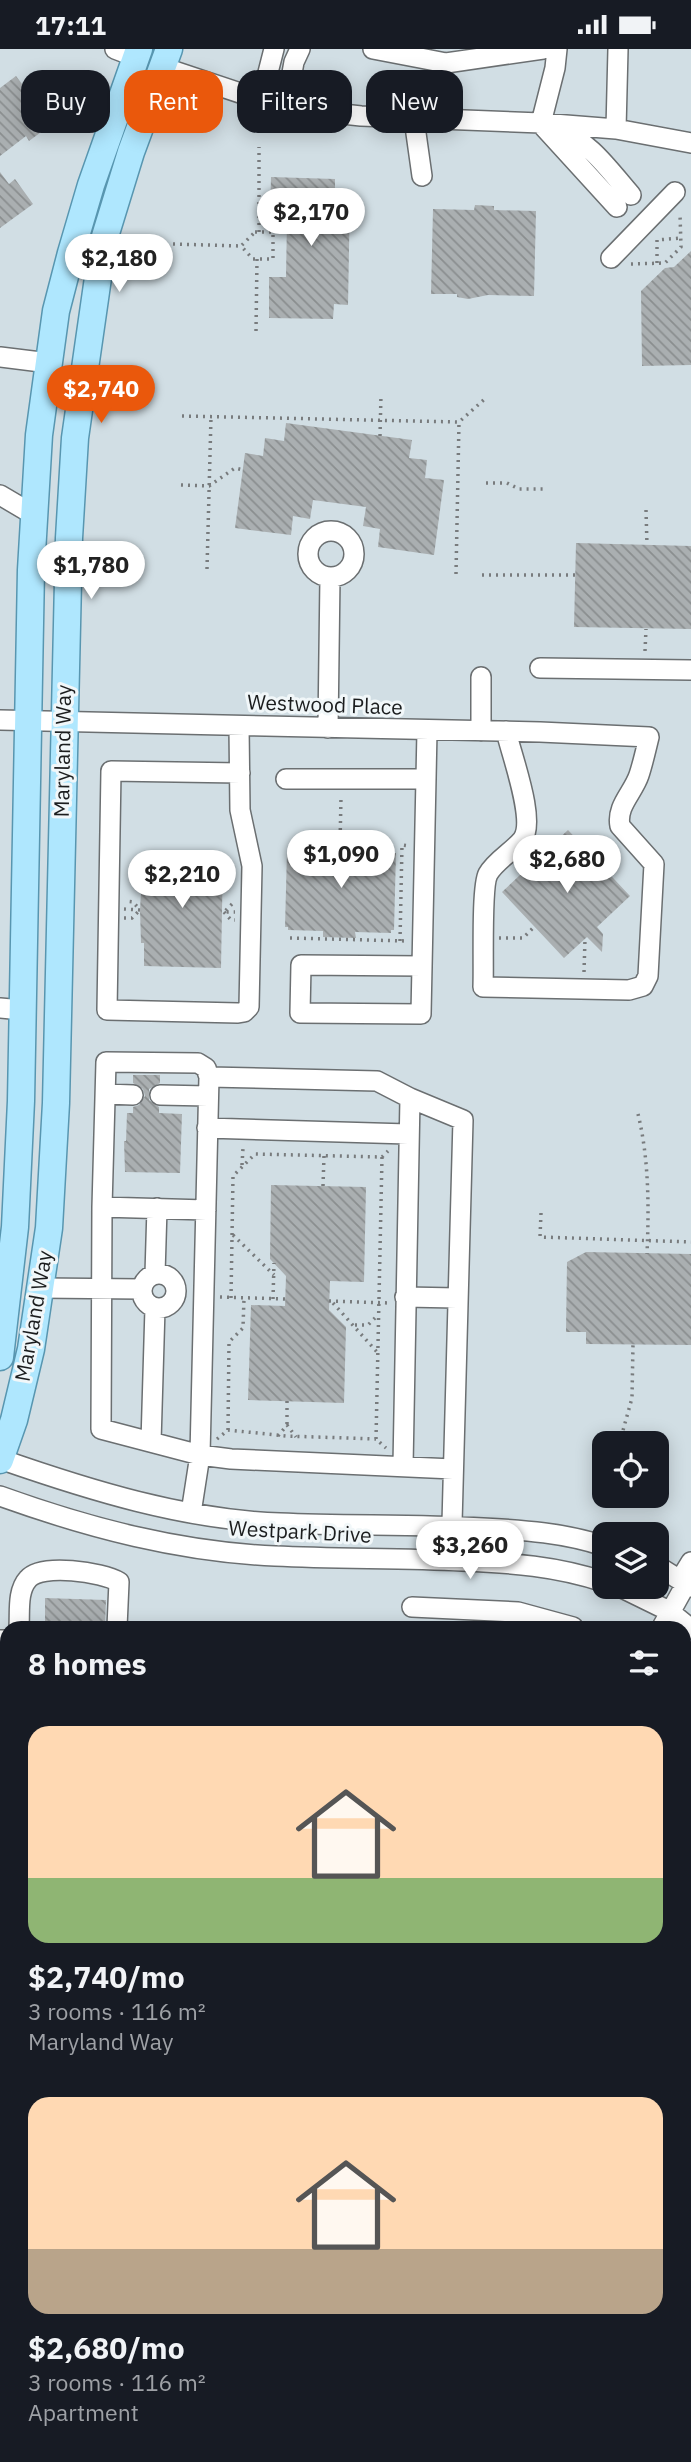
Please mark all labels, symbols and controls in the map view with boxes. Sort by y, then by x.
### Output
text: 17:11 [35,8,106,42]
chip: Buy [21,70,110,133]
chip: Rent [124,70,223,133]
chip: Filters [237,70,352,133]
chip: New [366,70,463,133]
pin: $2,170 [254,189,368,248]
text: $2,170 [273,196,349,226]
pin: $2,180 [62,235,176,294]
text: $2,180 [81,242,157,272]
pin: $2,740 [44,365,158,425]
text: $2,740 [63,373,139,403]
pin: $1,780 [34,541,148,601]
text: $1,780 [53,549,129,579]
street label: Maryland Way [47,684,77,818]
street label: Westwood Place [247,687,403,721]
pin: $1,090 [284,831,398,890]
pin: $2,680 [510,835,624,895]
text: $1,090 [303,838,379,868]
text: $2,680 [529,843,605,873]
pin: $2,210 [125,851,239,910]
text: $2,210 [144,858,220,888]
street label: Maryland Way [8,1248,58,1384]
map controls [592,1431,669,1599]
button: locate [592,1431,669,1508]
street label: Westpark Drive [228,1513,372,1549]
pin: $3,260 [413,1521,527,1581]
button: layers [592,1522,669,1599]
text: $3,260 [432,1529,508,1559]
text: 8 homes [28,1644,147,1683]
icon: filters [625,1644,663,1682]
icon: home [283,1771,409,1897]
text: $2,740/mo [28,1957,185,1996]
text: 3 rooms · 116 m² [28,1996,206,2026]
text: Maryland Way [28,2026,173,2056]
icon: home [283,2142,409,2268]
text: $2,680/mo [28,2328,185,2367]
text: 3 rooms · 116 m² [28,2367,206,2397]
text: Apartment [28,2397,139,2427]

